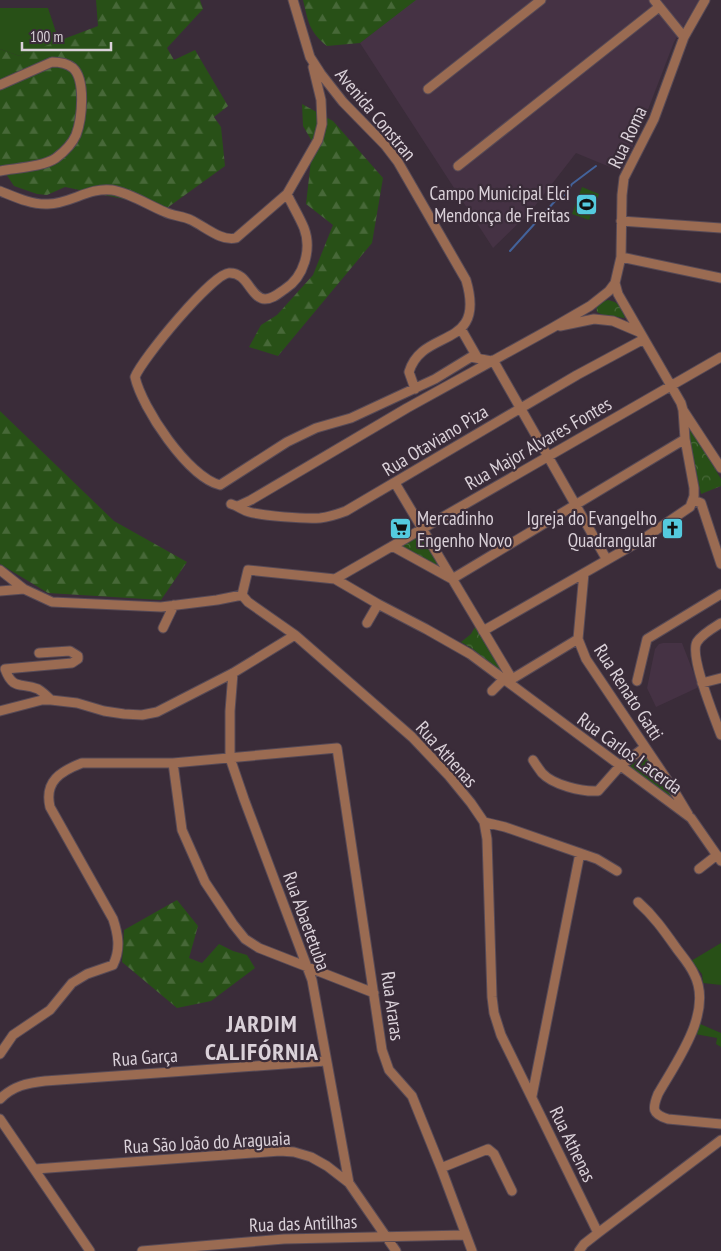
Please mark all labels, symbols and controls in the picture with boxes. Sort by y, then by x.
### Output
scale bar [22,20,111,52]
text: 100 m [30,27,63,46]
street label: Avenida Constran [330,63,422,165]
street label: Rua Roma [602,102,652,172]
place label: Campo Municipal Elci Mendonça de Freitas [430,181,570,227]
sports icon: Campo Municipal Elci Mendonça de Freitas [574,192,598,216]
street label: Rua Major Alvares Fontes [460,391,616,495]
street label: Rua Otaviano Piza [378,399,492,481]
place label: Mercadinho Engenho Novo [417,506,512,552]
place label: Igreja do Evangelho Quadrangular [527,506,658,552]
supermarket icon: Mercadinho Engenho Novo [389,517,413,541]
church icon: Igreja do Evangelho Quadrangular [661,517,685,541]
street label: Rua Renato Gatti [589,639,669,745]
street label: Rua Carlos Lacerda [573,707,687,799]
street label: Rua Athenas [411,716,483,792]
street label: Rua Abaetetuba [278,868,336,974]
street label: Rua Araras [376,970,410,1042]
district label: JARDIM CALIFÓRNIA [205,1008,319,1067]
street label: Rua Garça [111,1043,179,1071]
street label: Rua Athenas [544,1102,602,1186]
street label: Rua São João do Araguaia [123,1126,291,1158]
street label: Rua das Antilhas [248,1209,358,1237]

